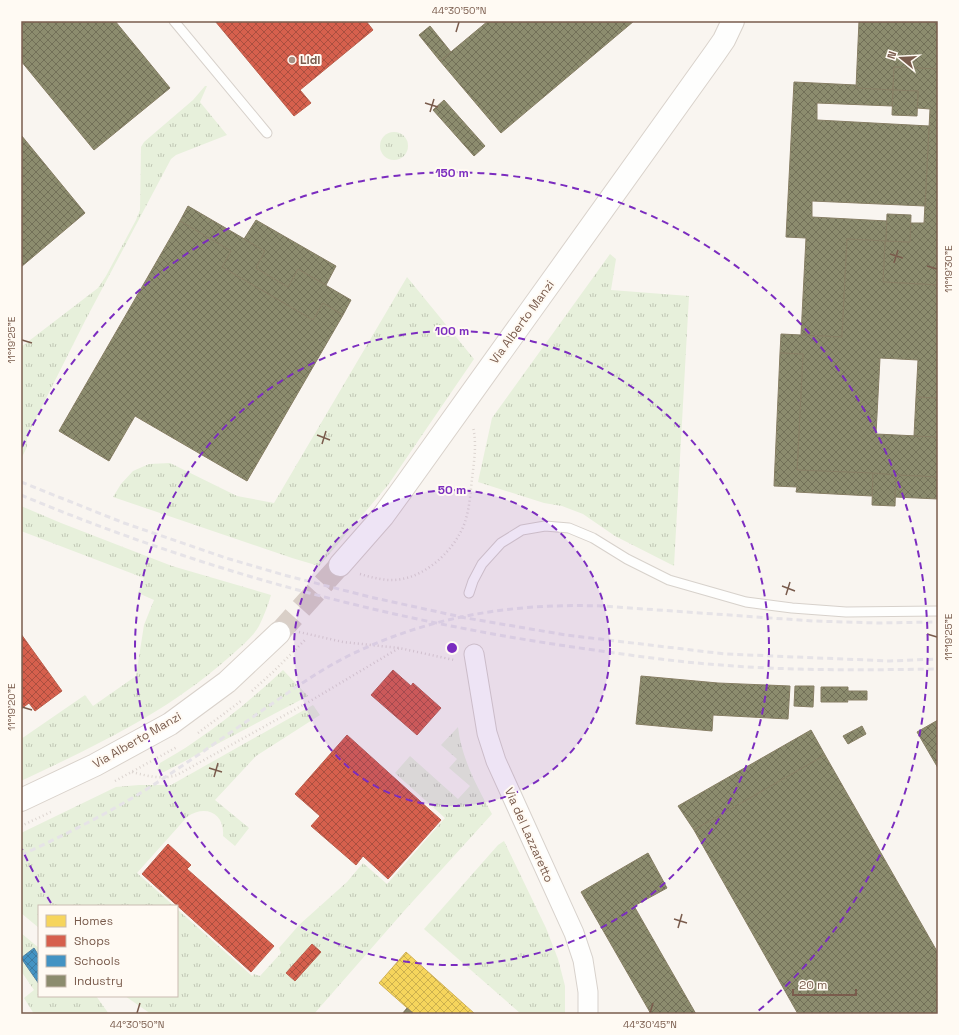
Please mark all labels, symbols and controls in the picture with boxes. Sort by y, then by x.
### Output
text: 44°30'50"N [432,4,486,17]
north arrow [881,38,921,78]
text: N [884,49,899,61]
place label: Lidl [300,52,321,68]
marker: Lidl [287,55,297,65]
text: 150 m [435,165,469,181]
text: 11°19'30"E [942,245,955,293]
street label: Via Alberto Manzi [486,277,558,367]
text: 11°19'25"E [5,316,18,363]
text: 100 m [435,323,469,339]
text: 50 m [438,482,466,498]
text: 11°19'25"E [942,613,955,660]
centre of rings [445,641,459,655]
text: 11°19'20"E [5,683,18,731]
street label: Via Alberto Manzi [90,708,184,772]
street label: Via del Lazzaretto [501,785,557,885]
legend [38,905,178,997]
text: Homes [74,913,113,929]
text: Shops [74,933,110,949]
text: Schools [74,953,120,969]
scale bar [793,971,856,997]
text: Industry [74,973,123,989]
text: 20 m [799,977,827,993]
text: 44°30'50"N [110,1018,164,1031]
text: 44°30'45"N [623,1018,677,1031]

